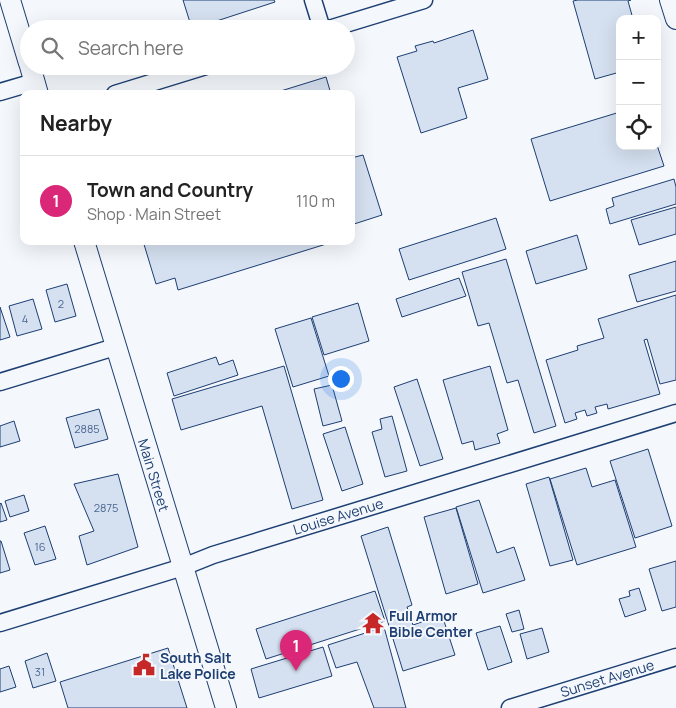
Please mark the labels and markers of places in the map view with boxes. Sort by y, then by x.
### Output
place label: Full Armor Bible Center [389,606,473,641]
temple icon: Full Armor Bible Center [360,610,386,636]
pin: 1 [280,630,312,671]
place label: South Salt Lake Police [160,648,236,683]
public building icon: South Salt Lake Police [131,652,157,678]

